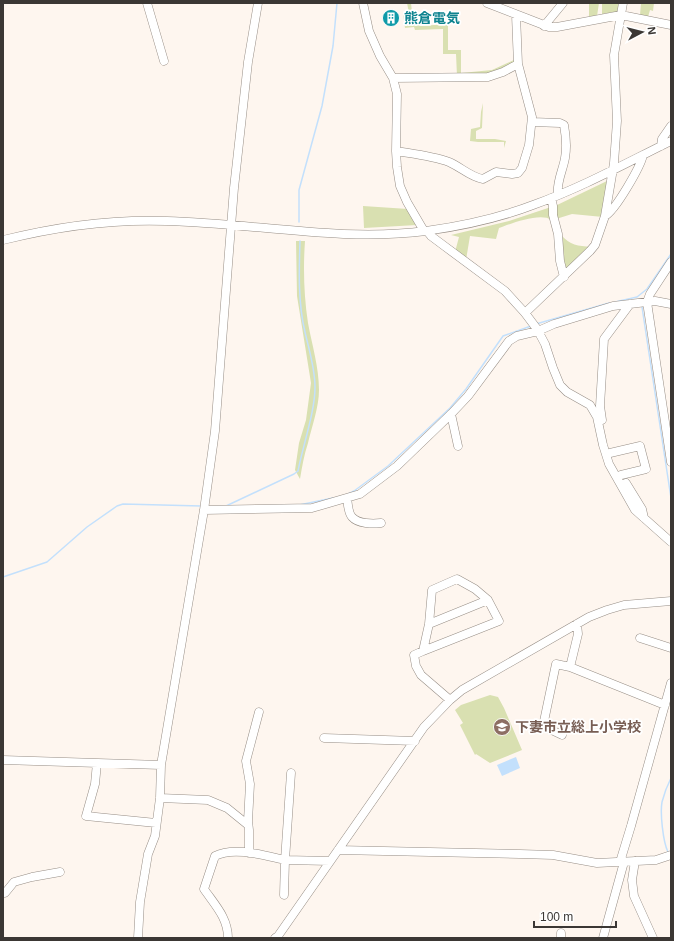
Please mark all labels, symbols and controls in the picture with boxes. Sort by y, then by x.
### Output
building icon: 熊倉電気 [381,8,401,28]
place label: 熊倉電気 [404,10,460,26]
north arrow [622,12,662,52]
text: N [645,26,658,36]
school or university icon: 下妻市立総上小学校 [492,717,512,737]
place label: 下妻市立総上小学校 [515,719,641,735]
scale bar [534,903,616,929]
text: 100 m [540,910,573,924]

